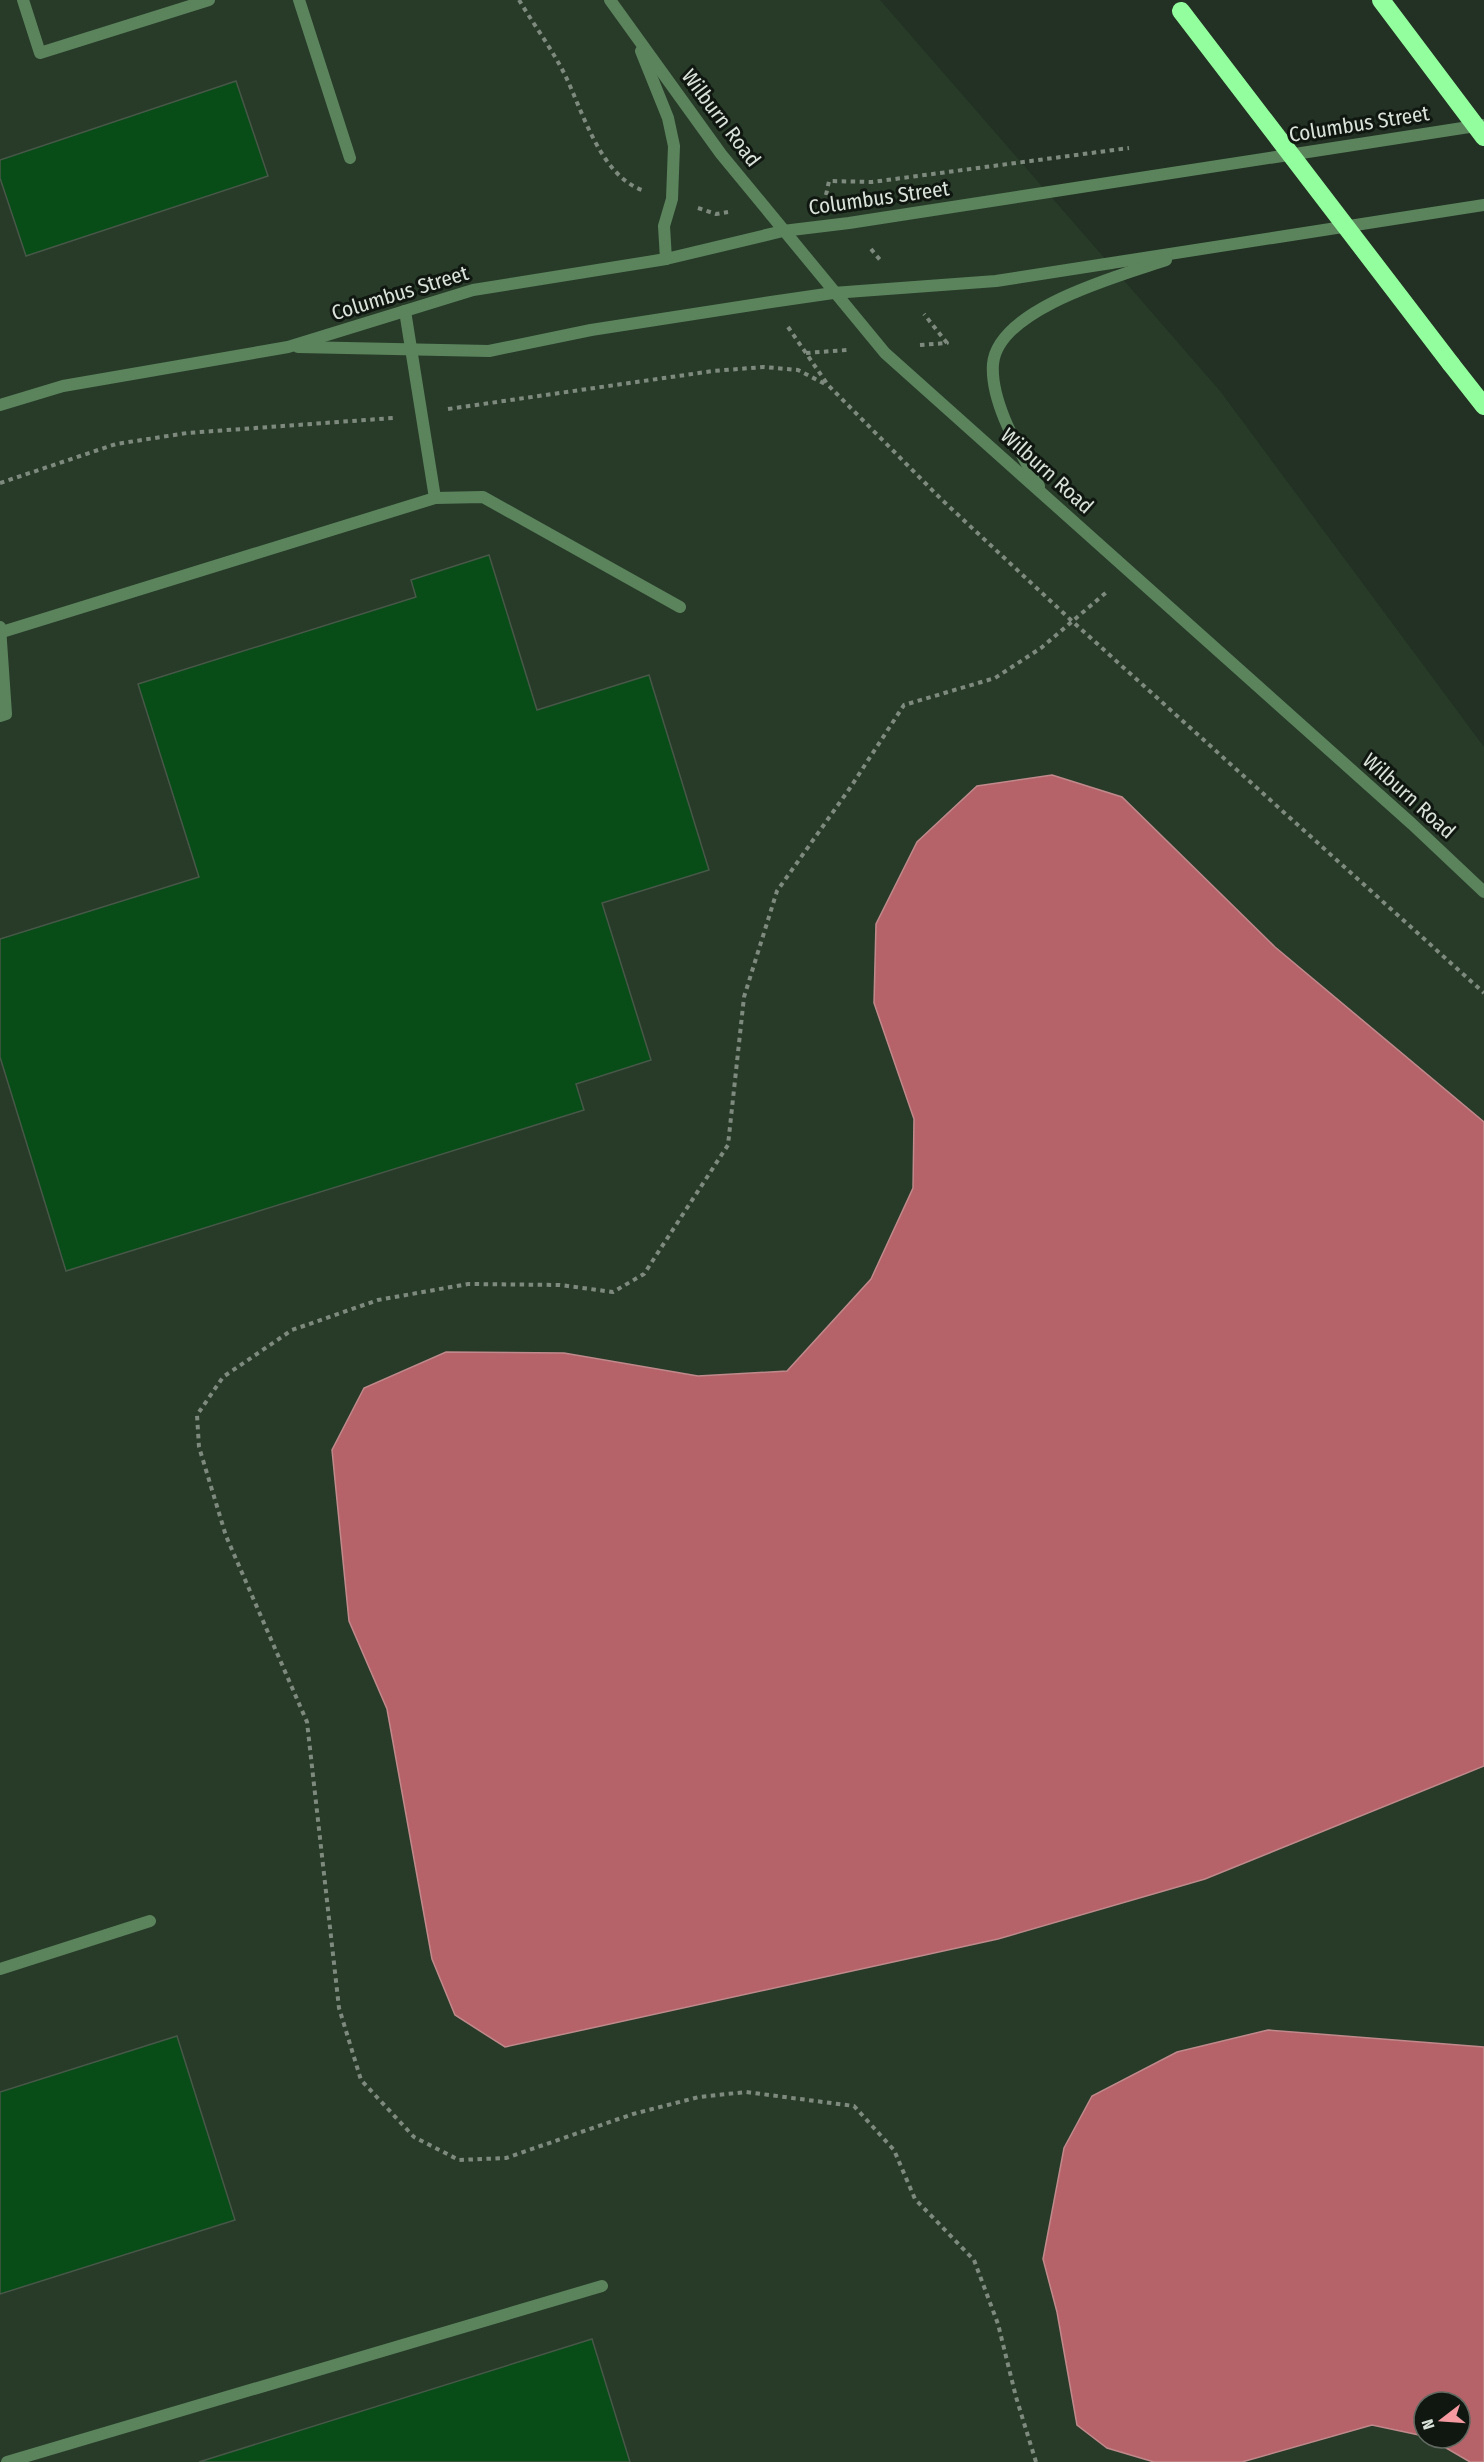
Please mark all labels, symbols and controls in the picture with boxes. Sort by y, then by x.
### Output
street label: Wilburn Road [676,64,766,172]
street label: Columbus Street [1287,100,1431,148]
street label: Columbus Street [807,175,951,221]
street label: Columbus Street [328,260,472,326]
street label: Wilburn Road [995,423,1099,519]
street label: Wilburn Road [1357,748,1461,844]
north arrow [1412,2390,1472,2450]
text: N [1418,2417,1439,2432]

